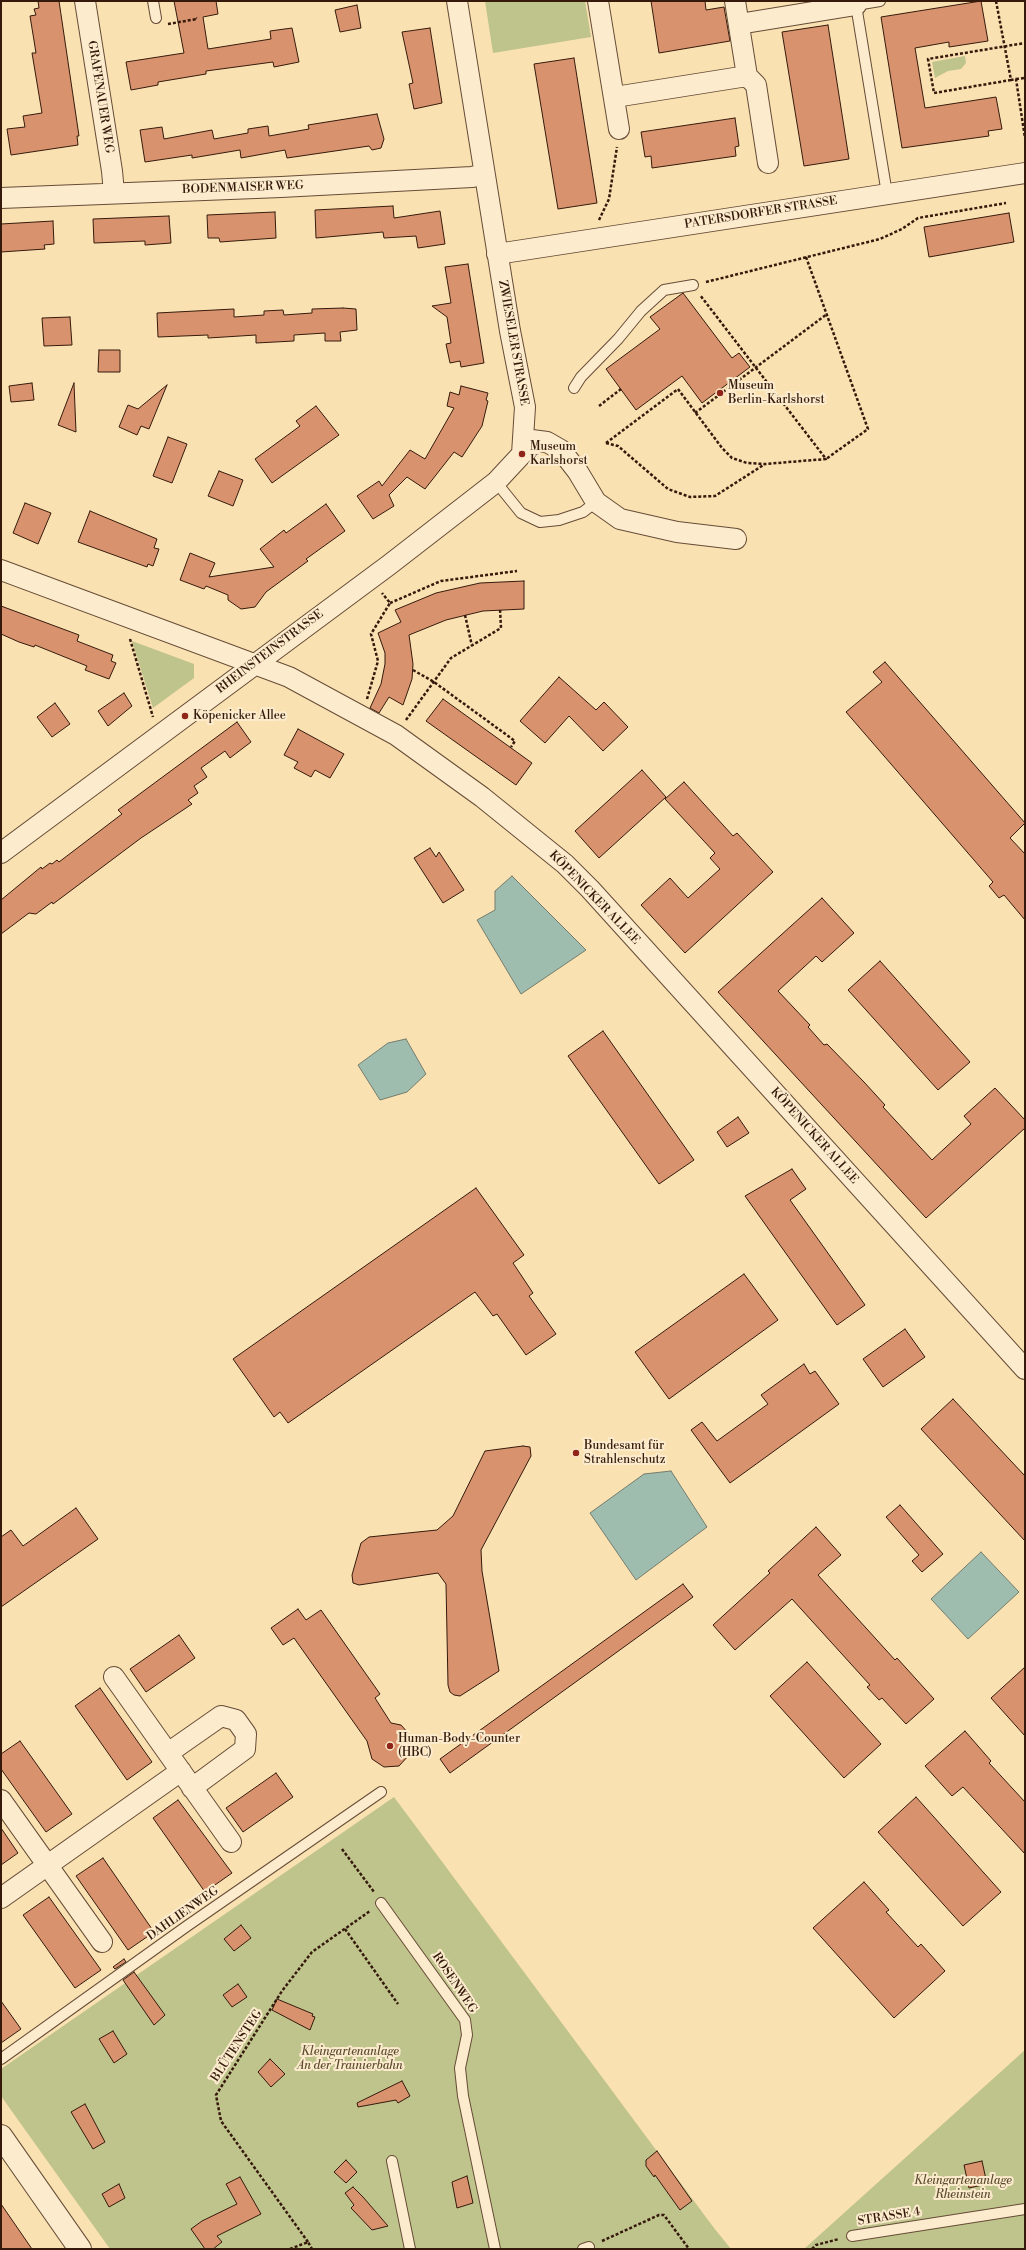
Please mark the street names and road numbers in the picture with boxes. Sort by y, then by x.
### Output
street label: GRAFENAUER WEG [84,40,116,154]
street label: BODENMAISER WEG [182,179,304,197]
street label: PATERSDORFER STRASSE [684,194,838,232]
street label: ZWIESELER STRASSE [495,279,531,407]
street label: RHEINSTEINSTRASSE [214,607,326,697]
street label: KÖPENICKER ALLEE [546,848,642,948]
street label: KÖPENICKER ALLEE [767,1085,861,1187]
street label: DAHLIENWEG [144,1884,222,1944]
street label: ROSENWEG [429,1950,479,2016]
street label: BLÜTENSTEG [208,2007,266,2085]
street label: STRASSE 4 [857,2205,921,2229]

